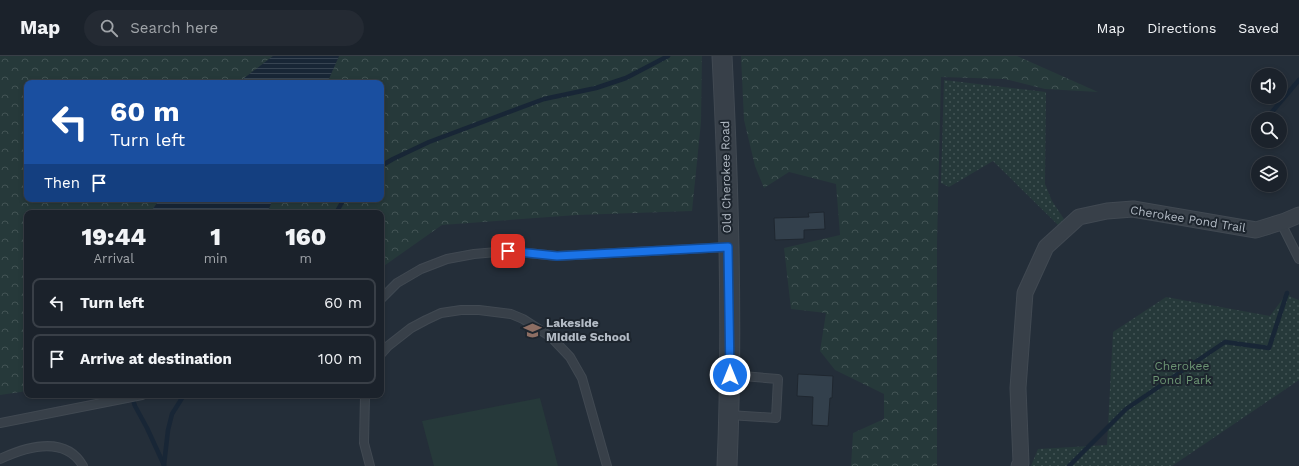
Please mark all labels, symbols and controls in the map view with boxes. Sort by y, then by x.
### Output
search box [84,10,364,46]
text: Map [20,16,60,39]
icon: search [98,17,120,39]
text: Search here [130,19,218,37]
text: Map [1097,20,1125,36]
text: Directions [1147,20,1216,36]
text: Saved [1238,20,1279,36]
map controls [1251,68,1287,192]
button: sound [1251,68,1287,104]
text: 60 m [110,95,180,128]
icon: left [44,96,96,148]
button: search [1251,112,1287,148]
street label: Old Cherokee Road [718,121,734,233]
text: Turn left [110,129,185,150]
button: layers [1251,156,1287,192]
icon: arrive [88,172,110,194]
text: Then [44,174,80,192]
street label: Cherokee Pond Trail [1129,203,1247,235]
text: 19:44 [82,223,146,251]
text: 1 [210,223,221,251]
text: 160 [285,223,326,251]
pin [491,234,525,268]
icon: arrive [497,240,519,262]
text: Arrival [94,251,134,266]
text: min [204,251,228,266]
text: m [300,251,312,266]
icon: left [46,292,68,314]
text: Turn left [80,294,144,312]
text: 60 m [324,294,362,312]
place label: Lakeside Middle School [546,316,630,344]
school or university icon: Lakeside Middle School [523,320,543,340]
icon: arrive [46,348,68,370]
text: Arrive at destination [80,350,232,368]
text: 100 m [318,350,362,368]
position arrow [709,354,751,396]
park label: Cherokee Pond Park [1152,359,1212,387]

